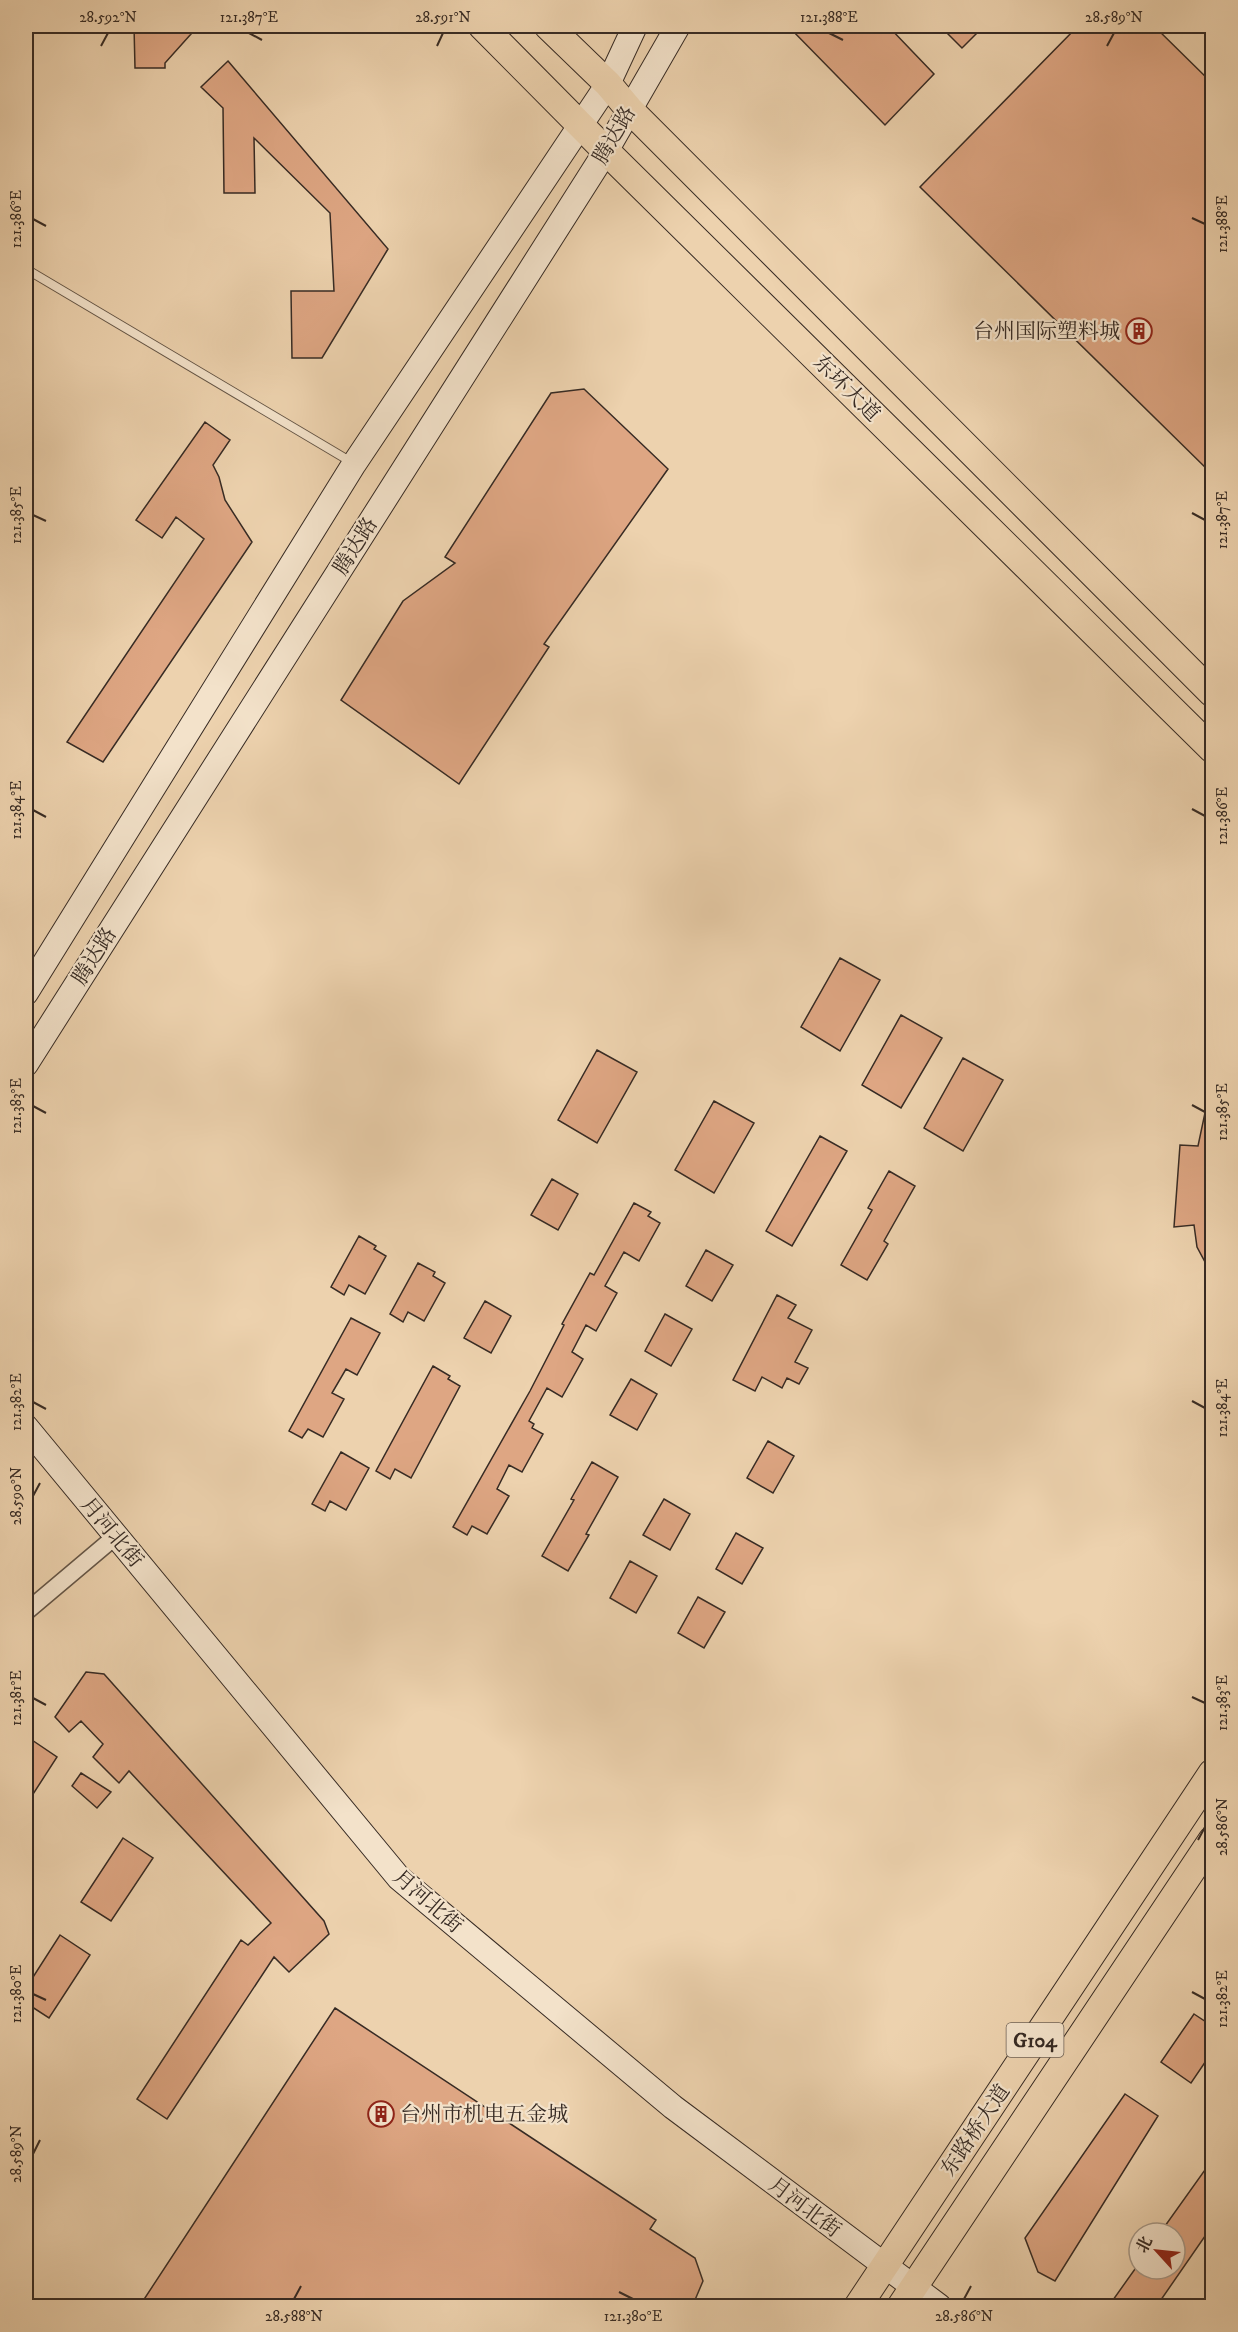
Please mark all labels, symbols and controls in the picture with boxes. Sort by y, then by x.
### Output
text: 28.592°N [79,8,137,27]
text: 121.387°E [220,8,279,27]
text: 28.591°N [415,8,471,27]
text: 121.388°E [800,8,858,27]
text: 28.589°N [1085,8,1143,27]
street label: 腾达路 [588,102,642,169]
text: 121.386°E [7,189,26,248]
text: 121.388°E [1213,195,1232,253]
building icon: 台州国际塑料城 [1124,316,1154,346]
place label: 台州国际塑料城 [973,319,1120,345]
street label: 东环大道 [807,350,885,428]
text: 121.385°E [7,486,26,544]
text: 121.387°E [1213,490,1232,549]
street label: 腾达路 [328,513,384,580]
text: 121.384°E [7,780,26,840]
text: 121.386°E [1213,786,1232,845]
street label: 腾达路 [67,923,123,990]
text: 121.383°E [7,1078,26,1134]
text: 121.385°E [1213,1083,1232,1141]
text: 121.382°E [7,1373,26,1431]
text: 121.384°E [1213,1378,1232,1438]
text: 28.590°N [7,1467,26,1525]
street label: 月河北街 [74,1492,148,1573]
text: 121.381°E [7,1670,26,1726]
text: 121.383°E [1213,1675,1232,1731]
text: 28.586°N [1213,1798,1232,1856]
street label: 月河北街 [387,1864,468,1939]
text: 121.380°E [7,1964,26,2023]
text: 121.382°E [1213,1970,1232,2028]
road number: G104 [1006,2023,1064,2057]
street label: 东路桥大道 [936,2080,1016,2181]
building icon: 台州市机电五金城 [366,2099,396,2129]
place label: 台州市机电五金城 [400,2102,568,2128]
text: 28.589°N [7,2125,26,2183]
street label: 月河北街 [763,2172,846,2243]
north arrow [1127,2221,1187,2281]
text: 北 [1132,2233,1157,2256]
text: 28.588°N [265,2307,323,2326]
text: 121.380°E [604,2307,663,2326]
text: 28.586°N [935,2307,993,2326]

